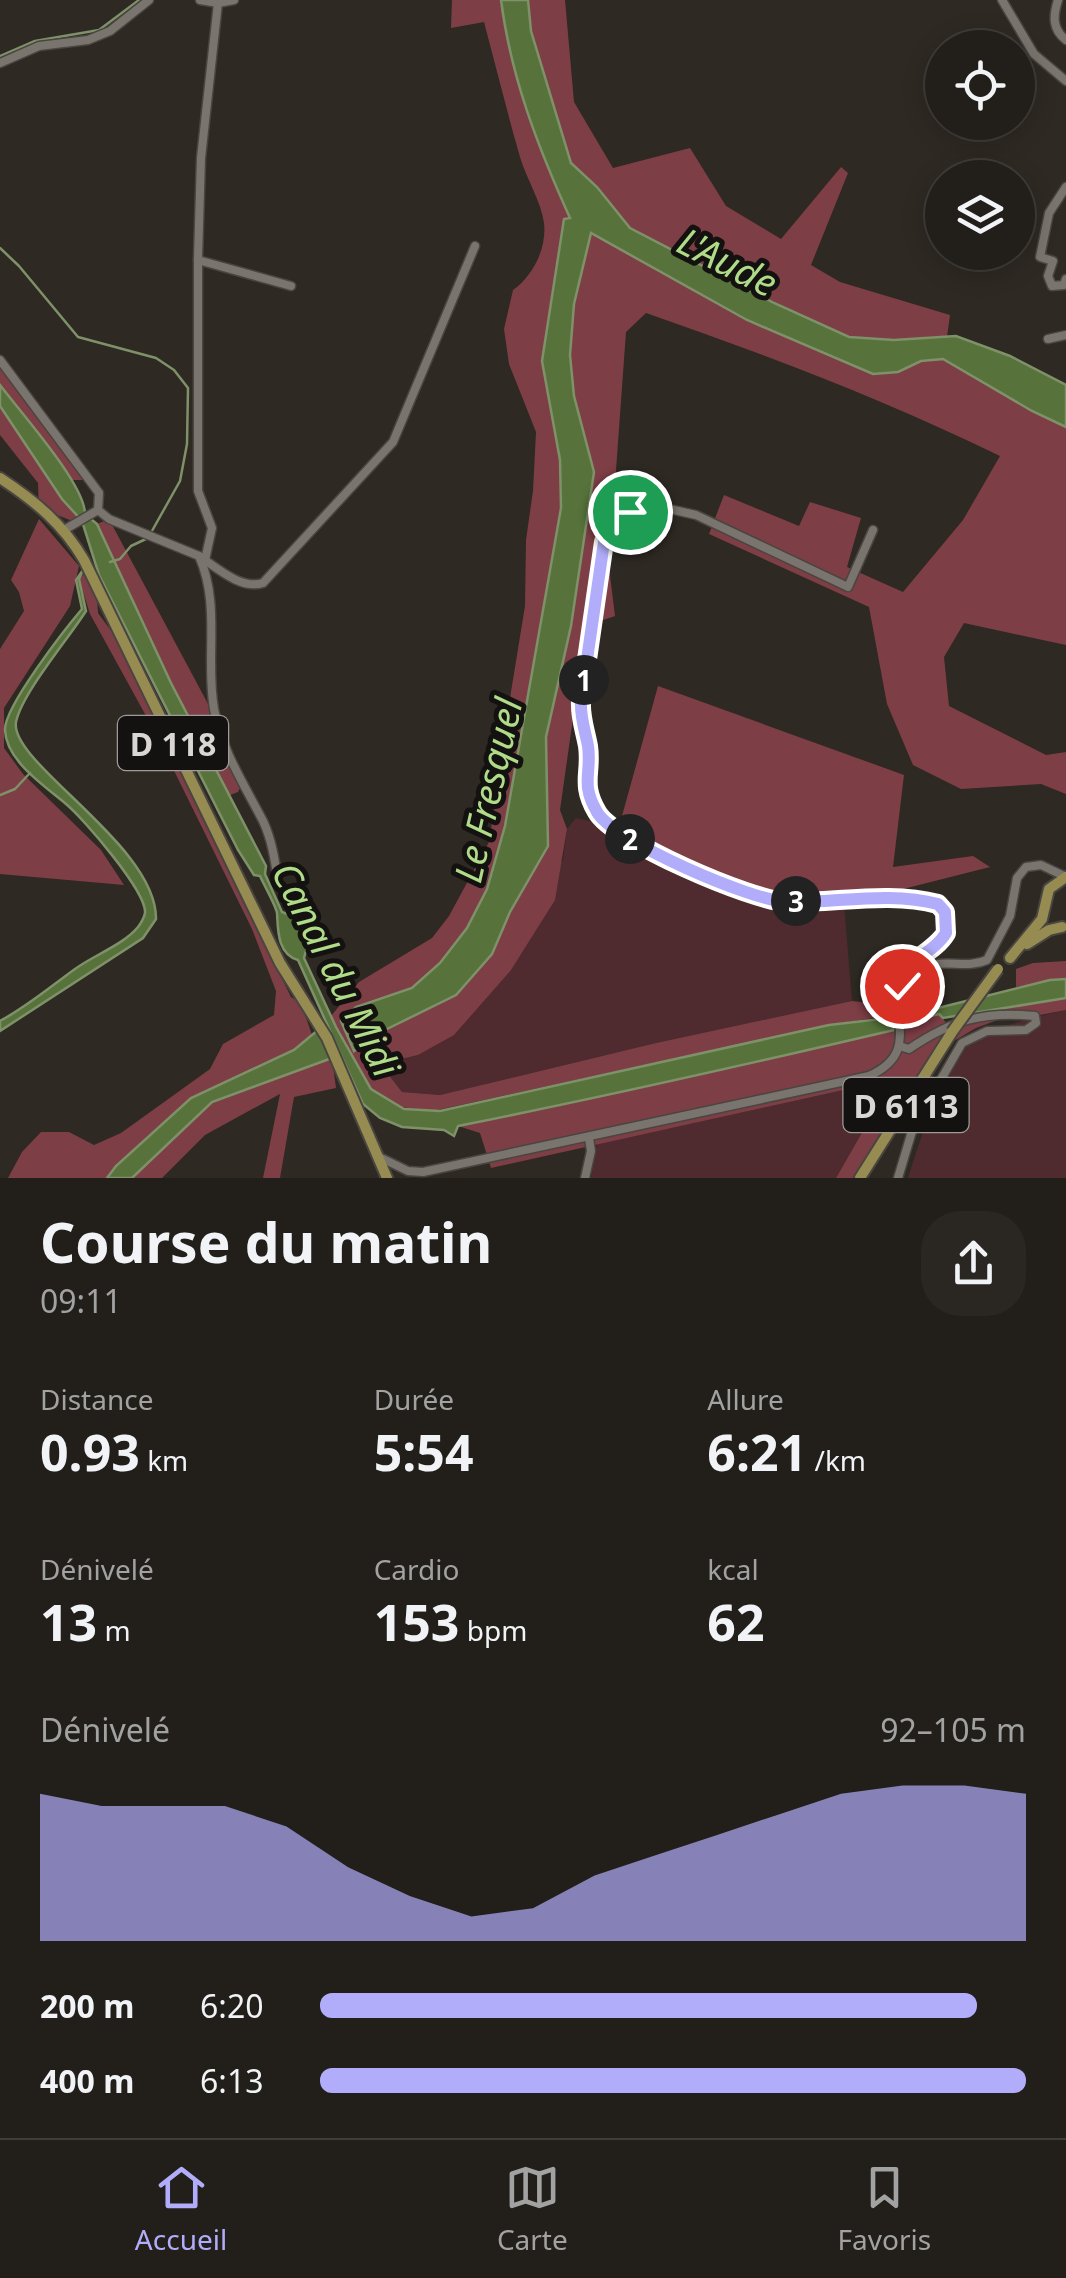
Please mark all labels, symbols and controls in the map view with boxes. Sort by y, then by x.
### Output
map controls [925,30,1035,270]
button: locate [925,30,1035,140]
button: layers [925,160,1035,270]
water label: L'Aude [669,214,787,308]
pin [588,470,673,555]
icon: arrive [603,485,658,540]
pin: 1 [559,655,609,705]
text: 1 [576,661,592,699]
water label: Le Fresquel [441,692,534,887]
road number: D 118 [118,716,228,770]
pin: 2 [605,814,655,864]
text: 2 [622,820,638,858]
water label: Canal du Midi [261,853,414,1086]
pin: 3 [771,876,821,926]
text: 3 [788,882,804,920]
pin [860,944,945,1029]
icon: check [875,959,930,1014]
road number: D 6113 [844,1078,968,1132]
text: Course du matin [40,1204,492,1279]
button: share [921,1211,1026,1316]
text: 09:11 [40,1279,122,1322]
text: Distance [40,1380,153,1418]
text: Durée [374,1380,454,1418]
text: Allure [707,1380,784,1418]
text: 0.93 [40,1418,140,1486]
text: 5:54 [374,1418,474,1486]
text: 6:21 [707,1418,807,1486]
text: km [140,1441,188,1479]
text: /km [807,1441,866,1479]
text: Dénivelé [40,1550,154,1588]
text: Cardio [374,1550,459,1588]
text: kcal [707,1550,759,1588]
text: 13 [40,1588,97,1656]
text: 153 [374,1588,459,1656]
text: 62 [707,1588,765,1656]
text: m [97,1611,131,1649]
text: bpm [459,1611,527,1649]
text: Dénivelé [40,1708,170,1751]
text: 92–105 m [880,1708,1026,1751]
text: 200 m [40,1984,134,2027]
text: 6:20 [200,1984,264,2027]
text: 400 m [40,2059,134,2102]
text: 6:13 [200,2059,264,2102]
tab: Accueil [135,2160,227,2258]
tab: Carte [497,2160,568,2258]
tab: Favoris [838,2160,931,2258]

